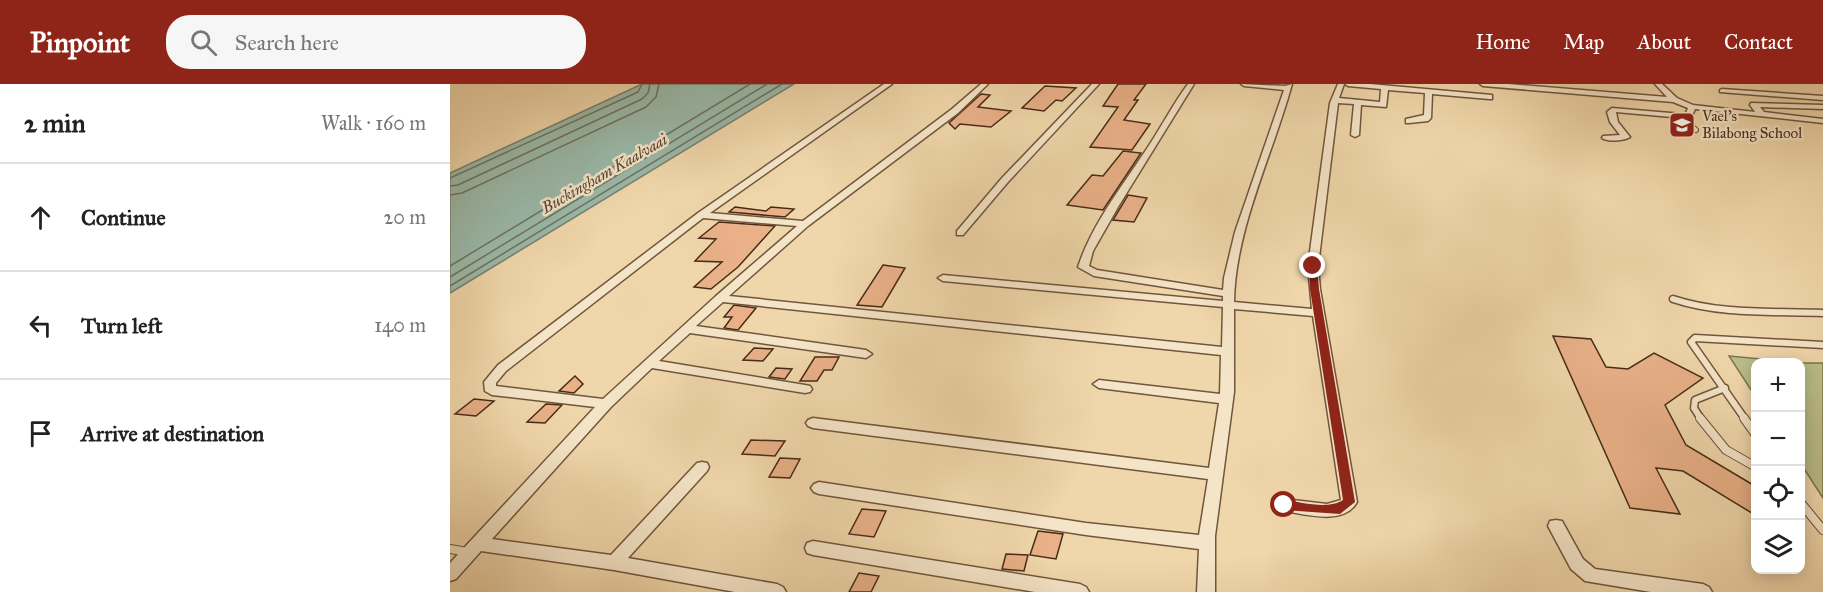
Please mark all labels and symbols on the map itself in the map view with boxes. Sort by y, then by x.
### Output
place label: Vael's Bilabong School [1701,107,1803,142]
school or university icon: Vael's Bilabong School [1667,110,1697,140]
water label: Buckingham Kaalvaai [537,129,671,218]
route end [1299,252,1325,278]
route start [1270,491,1296,517]

